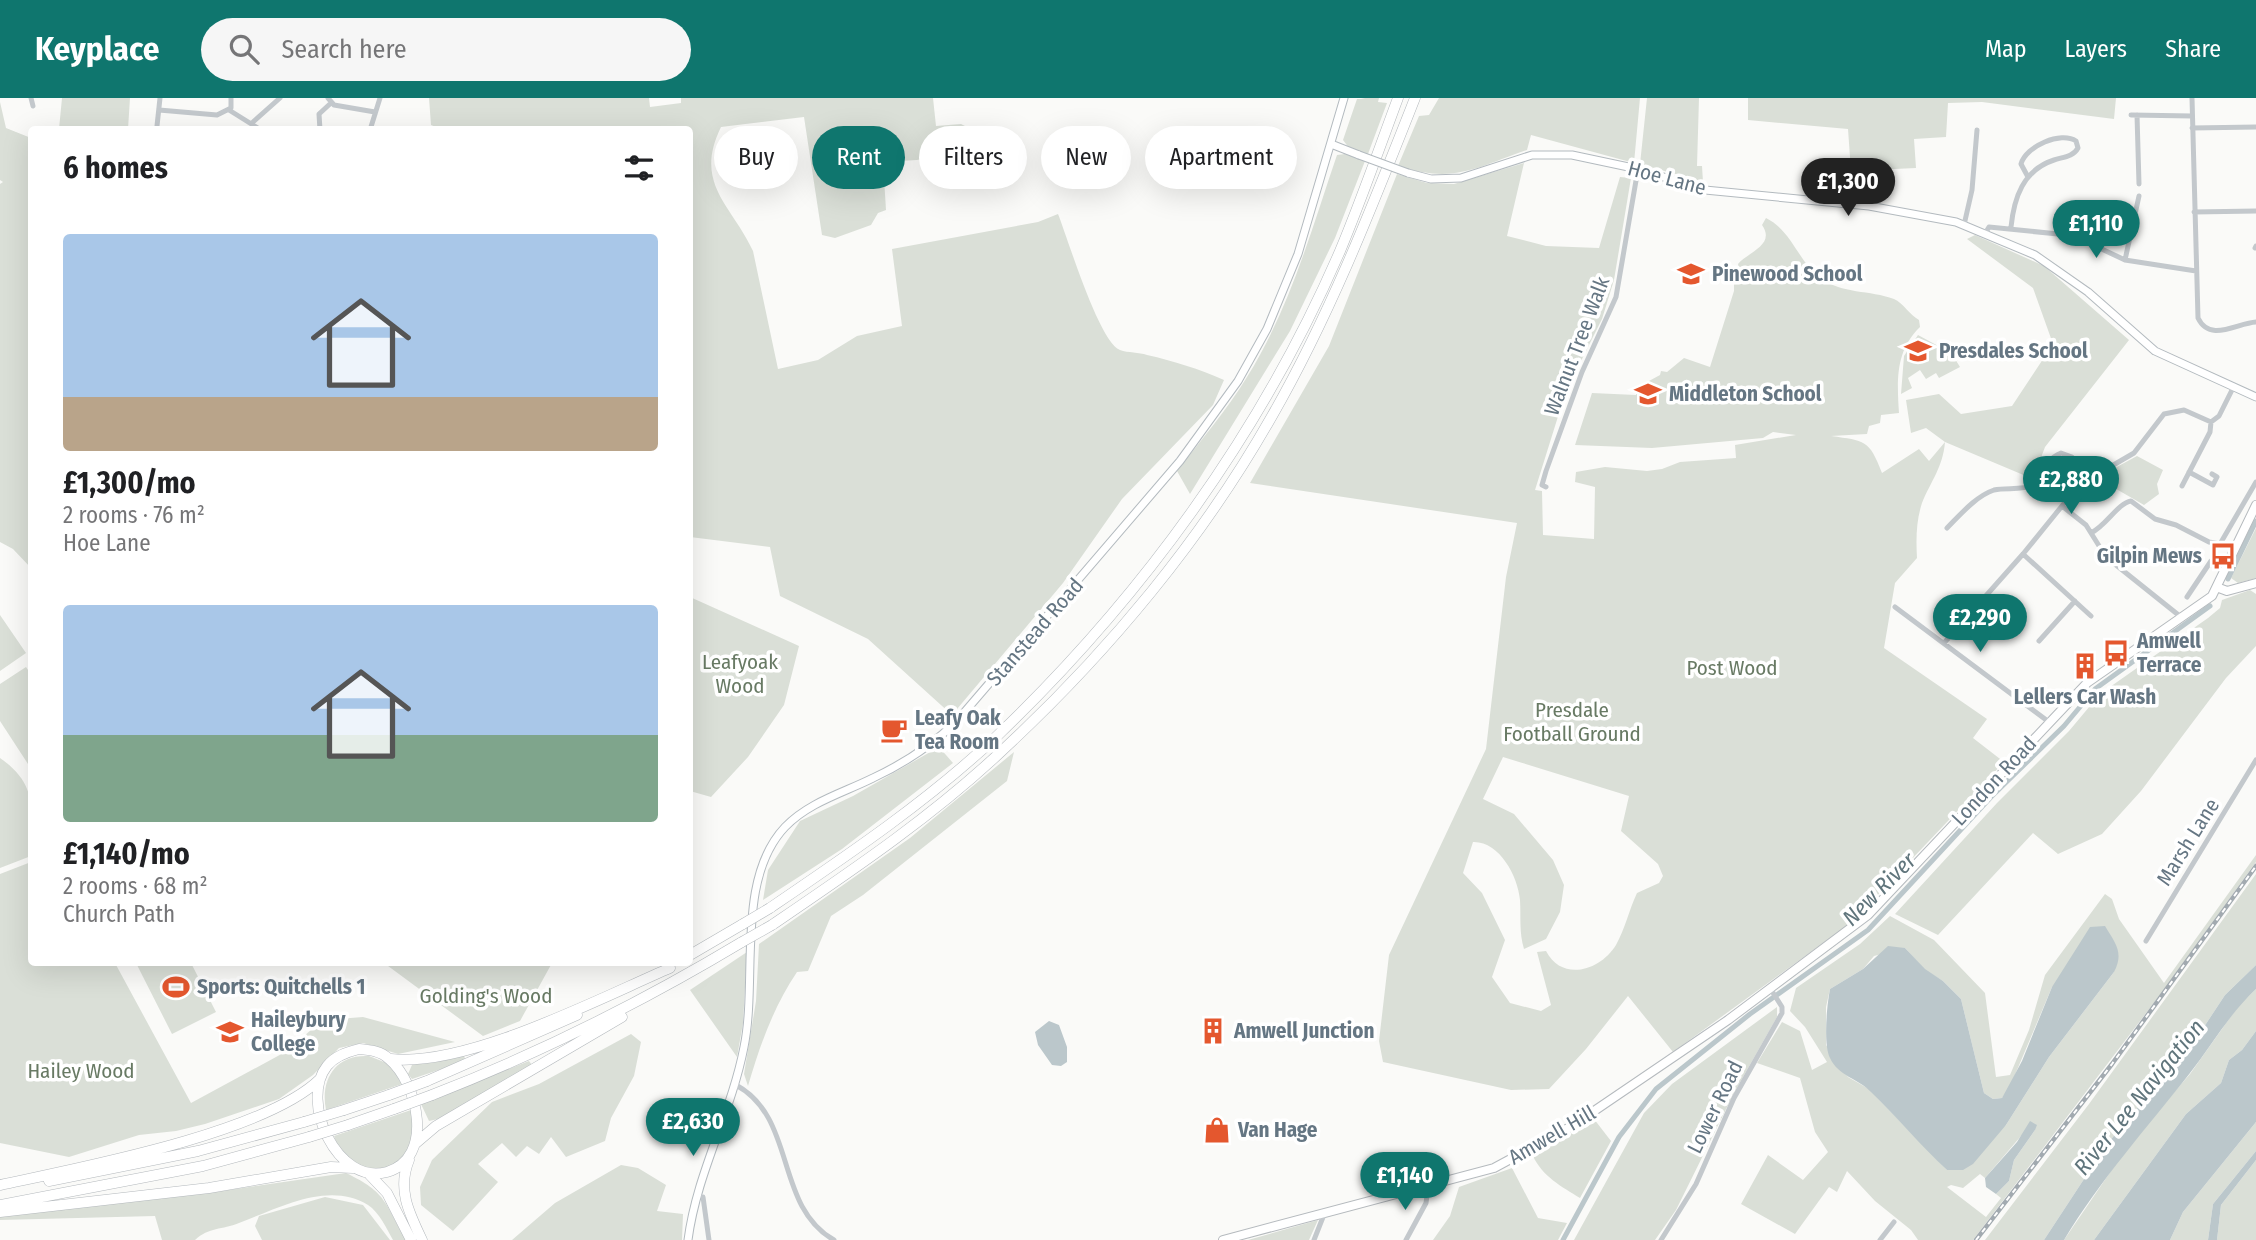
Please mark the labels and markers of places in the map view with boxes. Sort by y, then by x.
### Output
pin: £1,300 [1791,158,1905,218]
pin: £1,110 [2039,200,2153,260]
school or university icon: Pinewood School [1676,259,1706,289]
place label: Pinewood School [1712,261,1863,287]
school or university icon: Presdales School [1903,336,1933,366]
place label: Presdales School [1939,338,2088,364]
school or university icon: Middleton School [1633,379,1663,409]
place label: Middleton School [1669,381,1822,407]
pin: £2,880 [2014,456,2128,516]
bus stop icon: Gilpin Mews [2208,541,2238,571]
place label: Gilpin Mews [2097,543,2202,569]
pin: £2,290 [1923,594,2037,654]
place label: Amwell Terrace [2136,628,2202,678]
bus stop icon: Amwell Terrace [2101,638,2131,668]
building icon: Lellers Car Wash [2070,651,2100,681]
place label: Lellers Car Wash [2014,684,2156,710]
place label: Leafy Oak Tea Room [915,705,1001,755]
cafe icon: Leafy Oak Tea Room [879,715,909,745]
sports icon: Sports: Quitchells 1 [161,972,191,1002]
place label: Sports: Quitchells 1 [197,974,365,1000]
place label: Haileybury College [251,1007,347,1057]
building icon: Amwell Junction [1198,1016,1228,1046]
school or university icon: Haileybury College [215,1017,245,1047]
place label: Amwell Junction [1233,1018,1375,1044]
pin: £2,630 [636,1098,750,1158]
shop icon: Van Hage [1202,1115,1232,1145]
place label: Van Hage [1237,1117,1318,1143]
pin: £1,140 [1348,1152,1462,1212]

